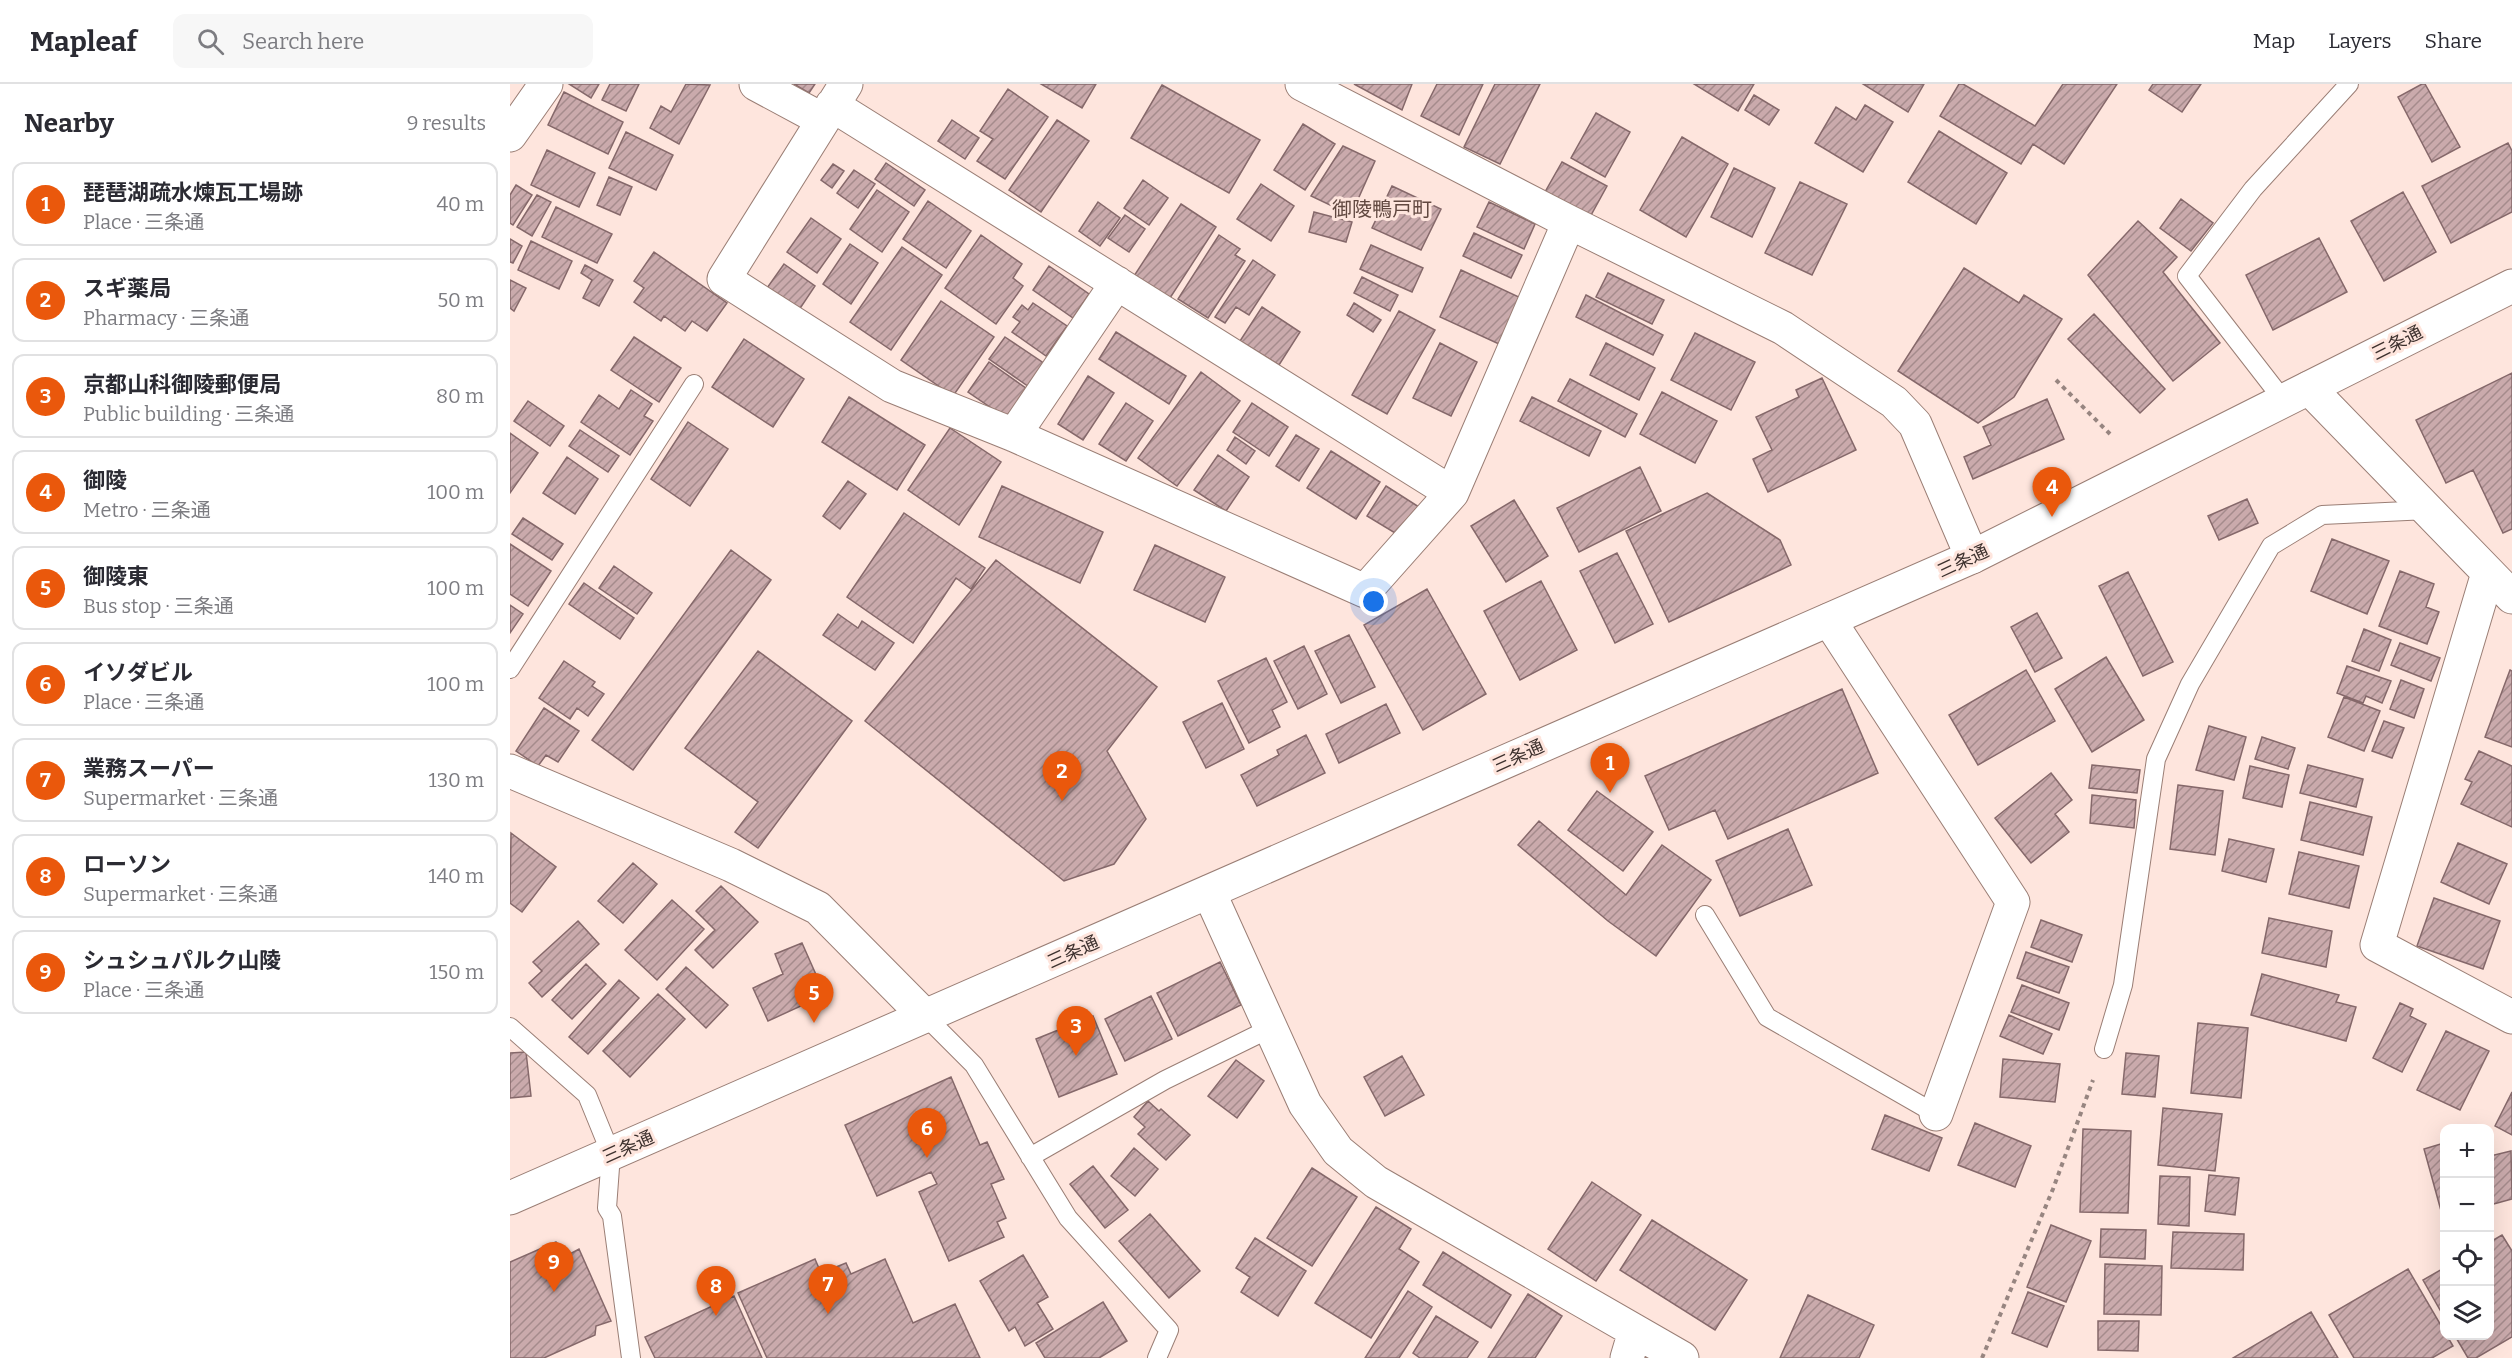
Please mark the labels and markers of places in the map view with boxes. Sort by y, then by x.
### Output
pin: 4 [2032,468,2072,517]
pin: 1 [1590,744,1630,793]
pin: 2 [1042,752,1082,801]
pin: 5 [794,974,834,1023]
pin: 3 [1056,1006,1096,1056]
pin: 6 [908,1108,946,1158]
pin: 9 [534,1242,573,1292]
pin: 7 [808,1264,848,1314]
pin: 8 [696,1266,736,1316]

